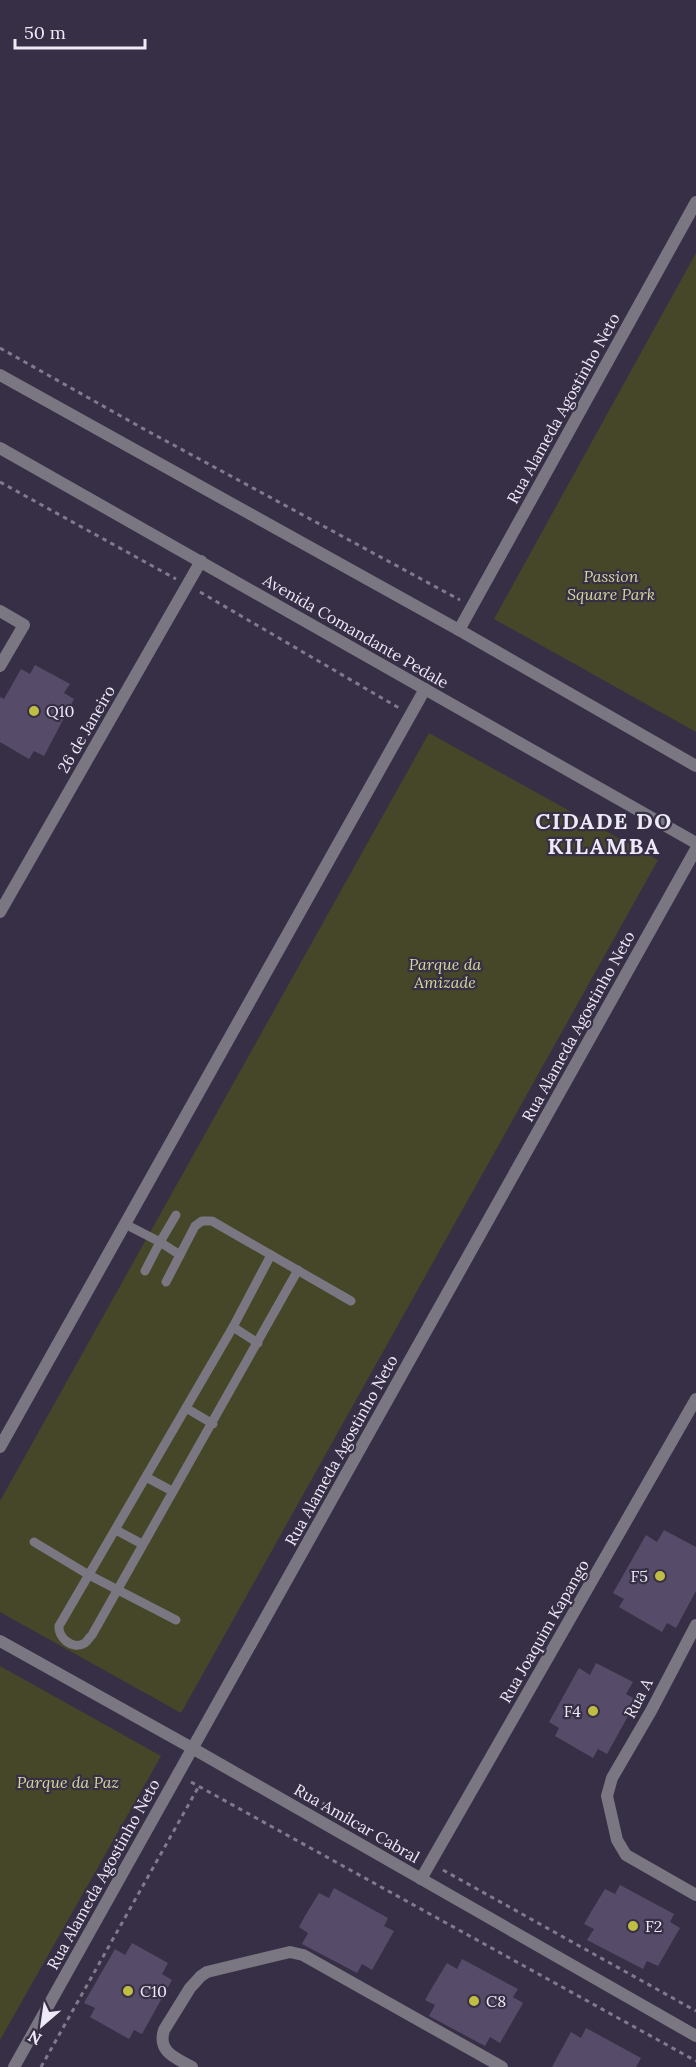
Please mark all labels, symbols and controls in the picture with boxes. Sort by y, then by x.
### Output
scale bar [15,12,146,50]
text: 50 m [24,21,66,44]
street label: Rua Alameda Agostinho Neto [502,309,624,507]
park label: Passion Square Park [567,566,655,604]
street label: Avenida Comandante Pedale [259,569,453,693]
street label: 26 de Janeiro [53,682,119,776]
place label: Q10 [46,701,75,721]
marker: Q10 [27,704,41,718]
district label: CIDADE DO KILAMBA [535,807,673,860]
street label: Rua Alameda Agostinho Neto [517,927,639,1125]
park label: Parque da Amizade [409,954,482,992]
street label: Rua Alameda Agostinho Neto [280,1351,402,1549]
street label: Rua Joaquim Kapango [495,1556,593,1706]
place label: F5 [631,1566,648,1586]
marker: F5 [653,1569,667,1583]
street label: Rua A [619,1674,657,1721]
place label: F4 [564,1701,581,1721]
marker: F4 [586,1704,600,1718]
park label: Parque da Paz [17,1772,119,1792]
street label: Rua Alameda Agostinho Neto [42,1775,164,1973]
street label: Rua Amilcar Cabral [291,1779,423,1867]
place label: F2 [645,1916,662,1936]
marker: F2 [626,1919,640,1933]
place label: C10 [140,1981,167,2001]
marker: C10 [121,1984,135,1998]
place label: C8 [486,1991,506,2011]
marker: C8 [467,1994,481,2008]
north arrow [12,1995,72,2055]
text: N [24,2026,45,2050]

